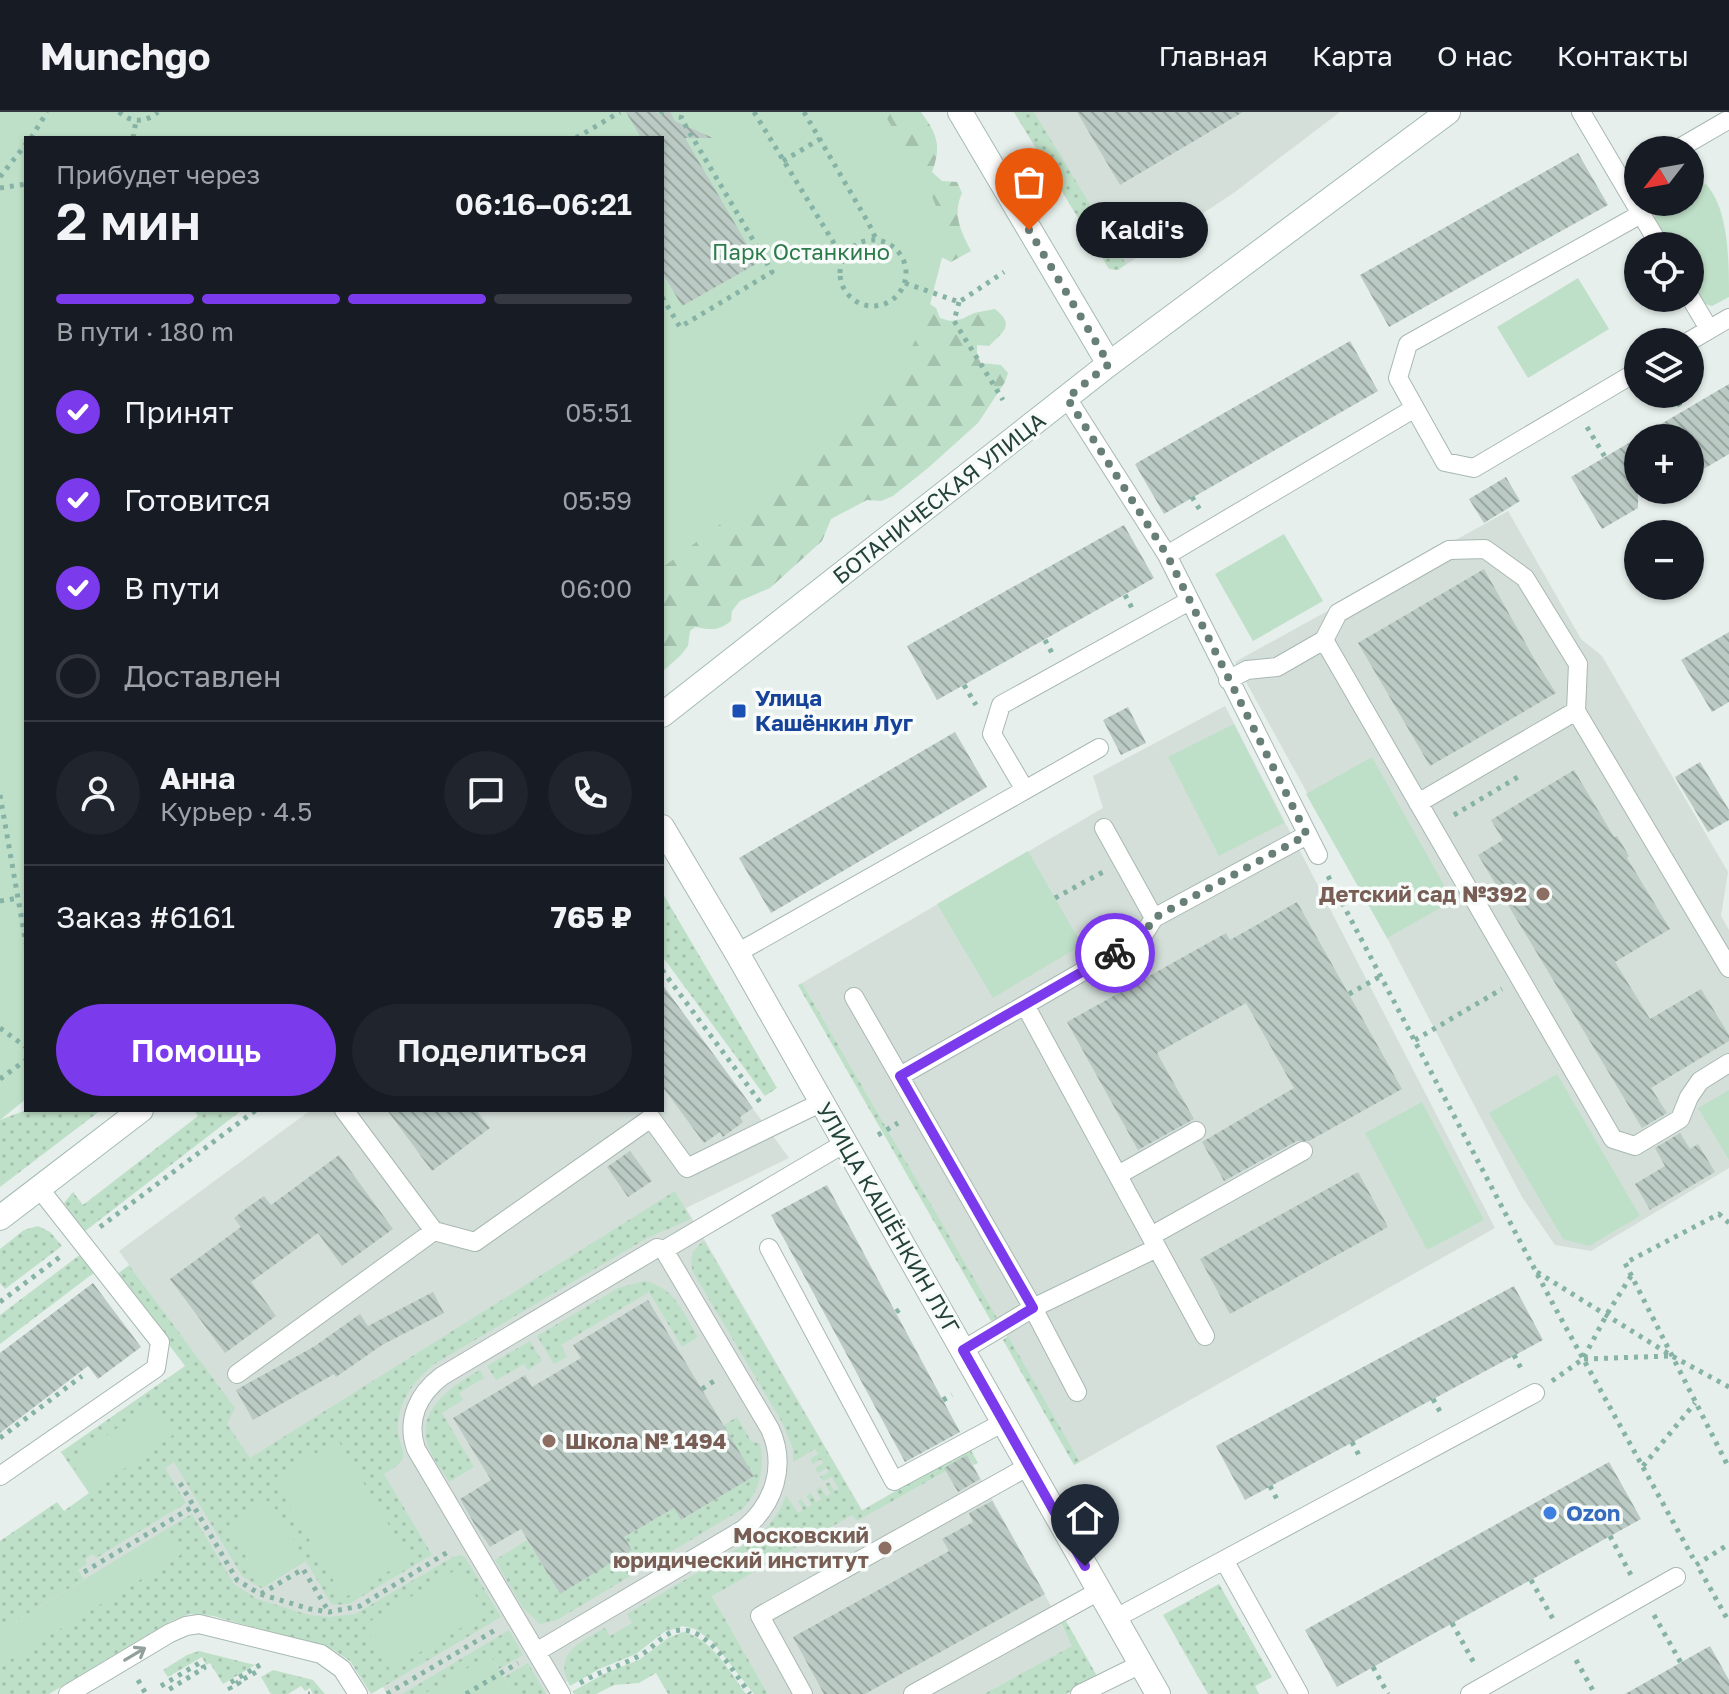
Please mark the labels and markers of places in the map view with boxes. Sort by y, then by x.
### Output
pin [995,148,1063,230]
callout: Kaldi's [1077,202,1209,258]
place label: Улица Кашёнкин Луг [755,684,913,736]
marker: Улица Кашёнкин Луг [730,702,748,720]
place label: Детский сад №392 [1319,880,1527,907]
marker: Детский сад №392 [1534,885,1552,903]
place label: Школа № 1494 [565,1427,726,1454]
marker: Школа № 1494 [540,1432,558,1450]
pin [1051,1484,1119,1566]
place label: Ozon [1566,1499,1620,1526]
marker: Ozon [1541,1504,1559,1522]
place label: Московский юридический институт [613,1521,869,1573]
marker: Московский юридический институт [876,1539,894,1557]

